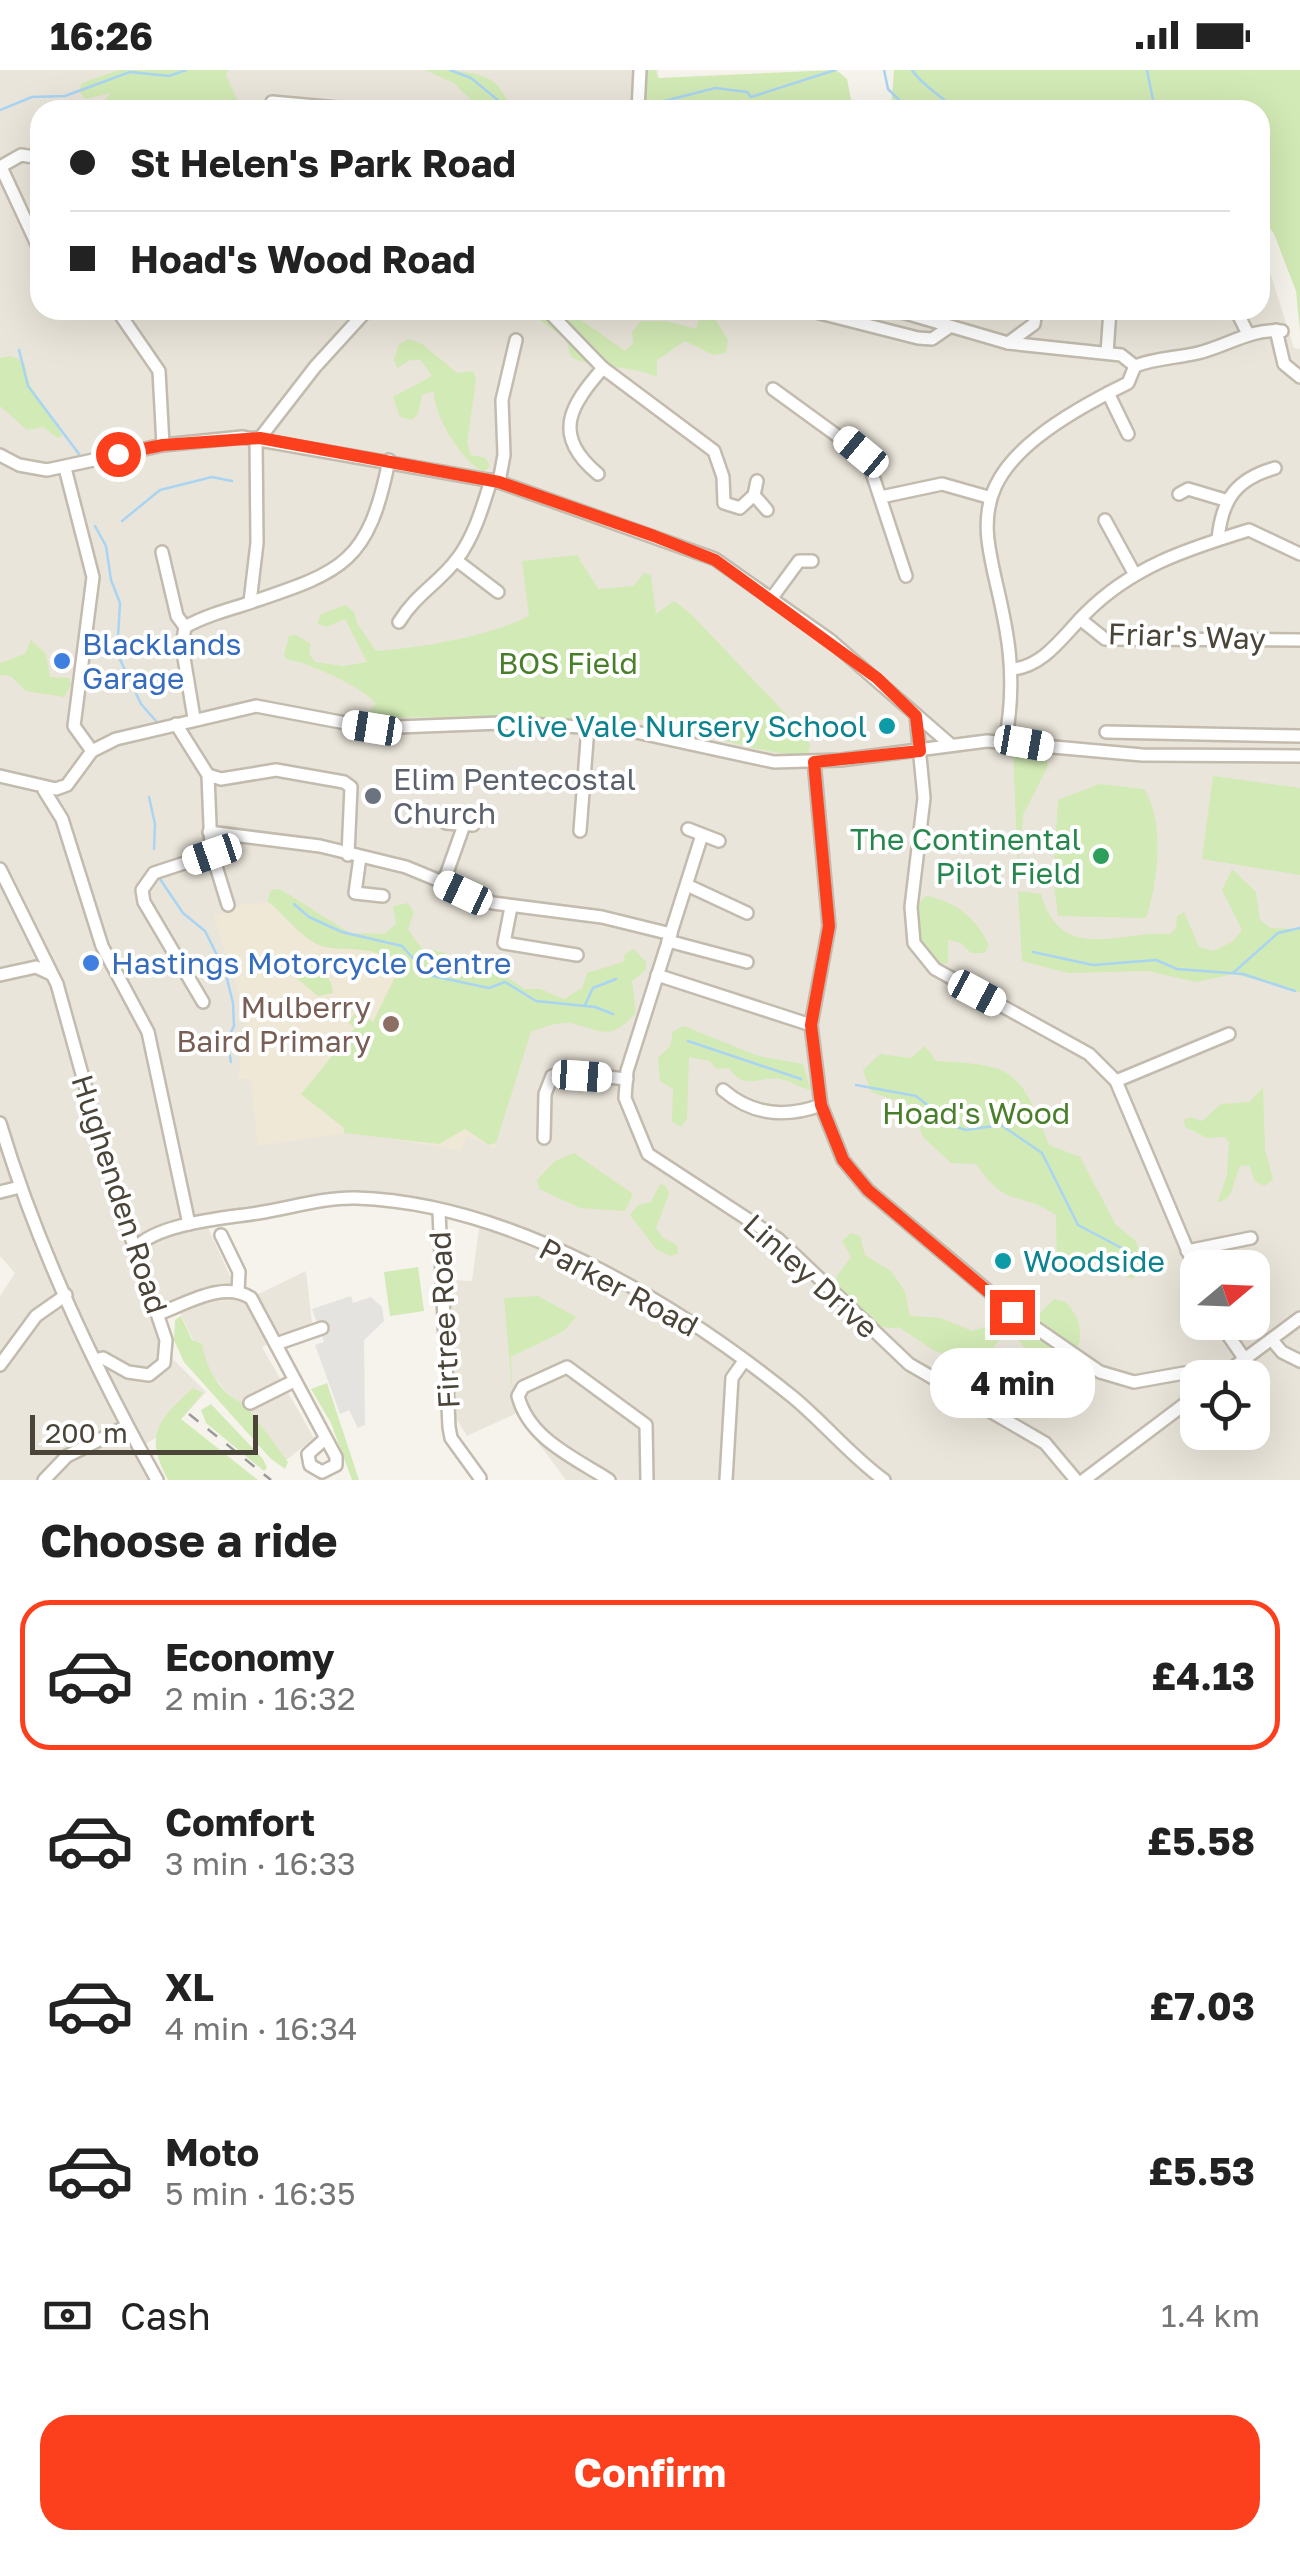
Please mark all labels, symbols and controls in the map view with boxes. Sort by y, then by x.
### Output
text: 16:26 [50,13,153,58]
text: St Helen's Park Road [130,140,516,185]
text: Hoad's Wood Road [130,236,476,281]
car [828,421,894,483]
route start [96,432,141,477]
street label: Friar's Way [1107,615,1267,657]
place label: Blacklands Garage [82,626,241,696]
park label: BOS Field [498,645,638,681]
marker: Blacklands Garage [51,650,73,672]
car [340,708,404,748]
place label: Clive Vale Nursery School [496,708,867,744]
marker: Clive Vale Nursery School [876,715,898,737]
car [992,723,1056,763]
place label: Elim Pentecostal Church [393,761,636,831]
marker: Elim Pentecostal Church [362,785,384,807]
place label: The Continental Pilot Field [850,821,1081,891]
car [179,830,245,878]
marker: The Continental Pilot Field [1090,845,1112,867]
car [429,867,497,919]
place label: Hastings Motorcycle Centre [111,945,511,981]
marker: Hastings Motorcycle Centre [80,952,102,974]
car [943,966,1011,1020]
place label: Mulberry Baird Primary [176,989,371,1059]
marker: Mulberry Baird Primary [380,1013,402,1035]
car [551,1059,613,1093]
street label: Hughenden Road [64,1070,176,1318]
park label: Hoad's Wood [882,1095,1070,1131]
street label: Linley Drive [736,1206,886,1346]
street label: Firtree Road [421,1230,467,1410]
street label: Parker Road [534,1230,704,1344]
place label: Woodside [1023,1243,1165,1279]
marker: Woodside [992,1250,1014,1272]
north arrow [1180,1250,1270,1340]
map controls [1180,1250,1270,1450]
route end [990,1290,1035,1335]
callout: 4 min [930,1347,1094,1417]
button: locate [1180,1360,1270,1450]
text: 4 min [970,1364,1055,1402]
scale bar [30,1410,258,1454]
text: 200 m [45,1416,128,1449]
text: Choose a ride [40,1513,338,1567]
icon: car [45,1630,135,1720]
text: Economy [165,1634,334,1679]
text: £4.13 [1151,1653,1255,1698]
text: 2 min · 16:32 [165,1679,356,1717]
icon: car [45,1795,135,1885]
text: Comfort [165,1799,315,1844]
text: £5.58 [1147,1818,1255,1863]
text: 3 min · 16:33 [165,1844,356,1882]
icon: car [45,1960,135,2050]
text: XL [165,1964,214,2009]
text: £7.03 [1149,1983,1255,2028]
text: 4 min · 16:34 [165,2009,357,2047]
icon: car [45,2125,135,2215]
text: Moto [165,2129,259,2174]
text: £5.53 [1148,2148,1255,2193]
text: 5 min · 16:35 [165,2174,356,2212]
icon: cash [40,2288,95,2343]
text: Cash [120,2293,211,2338]
text: 1.4 km [1161,2296,1260,2334]
button: Confirm [40,2415,1260,2530]

